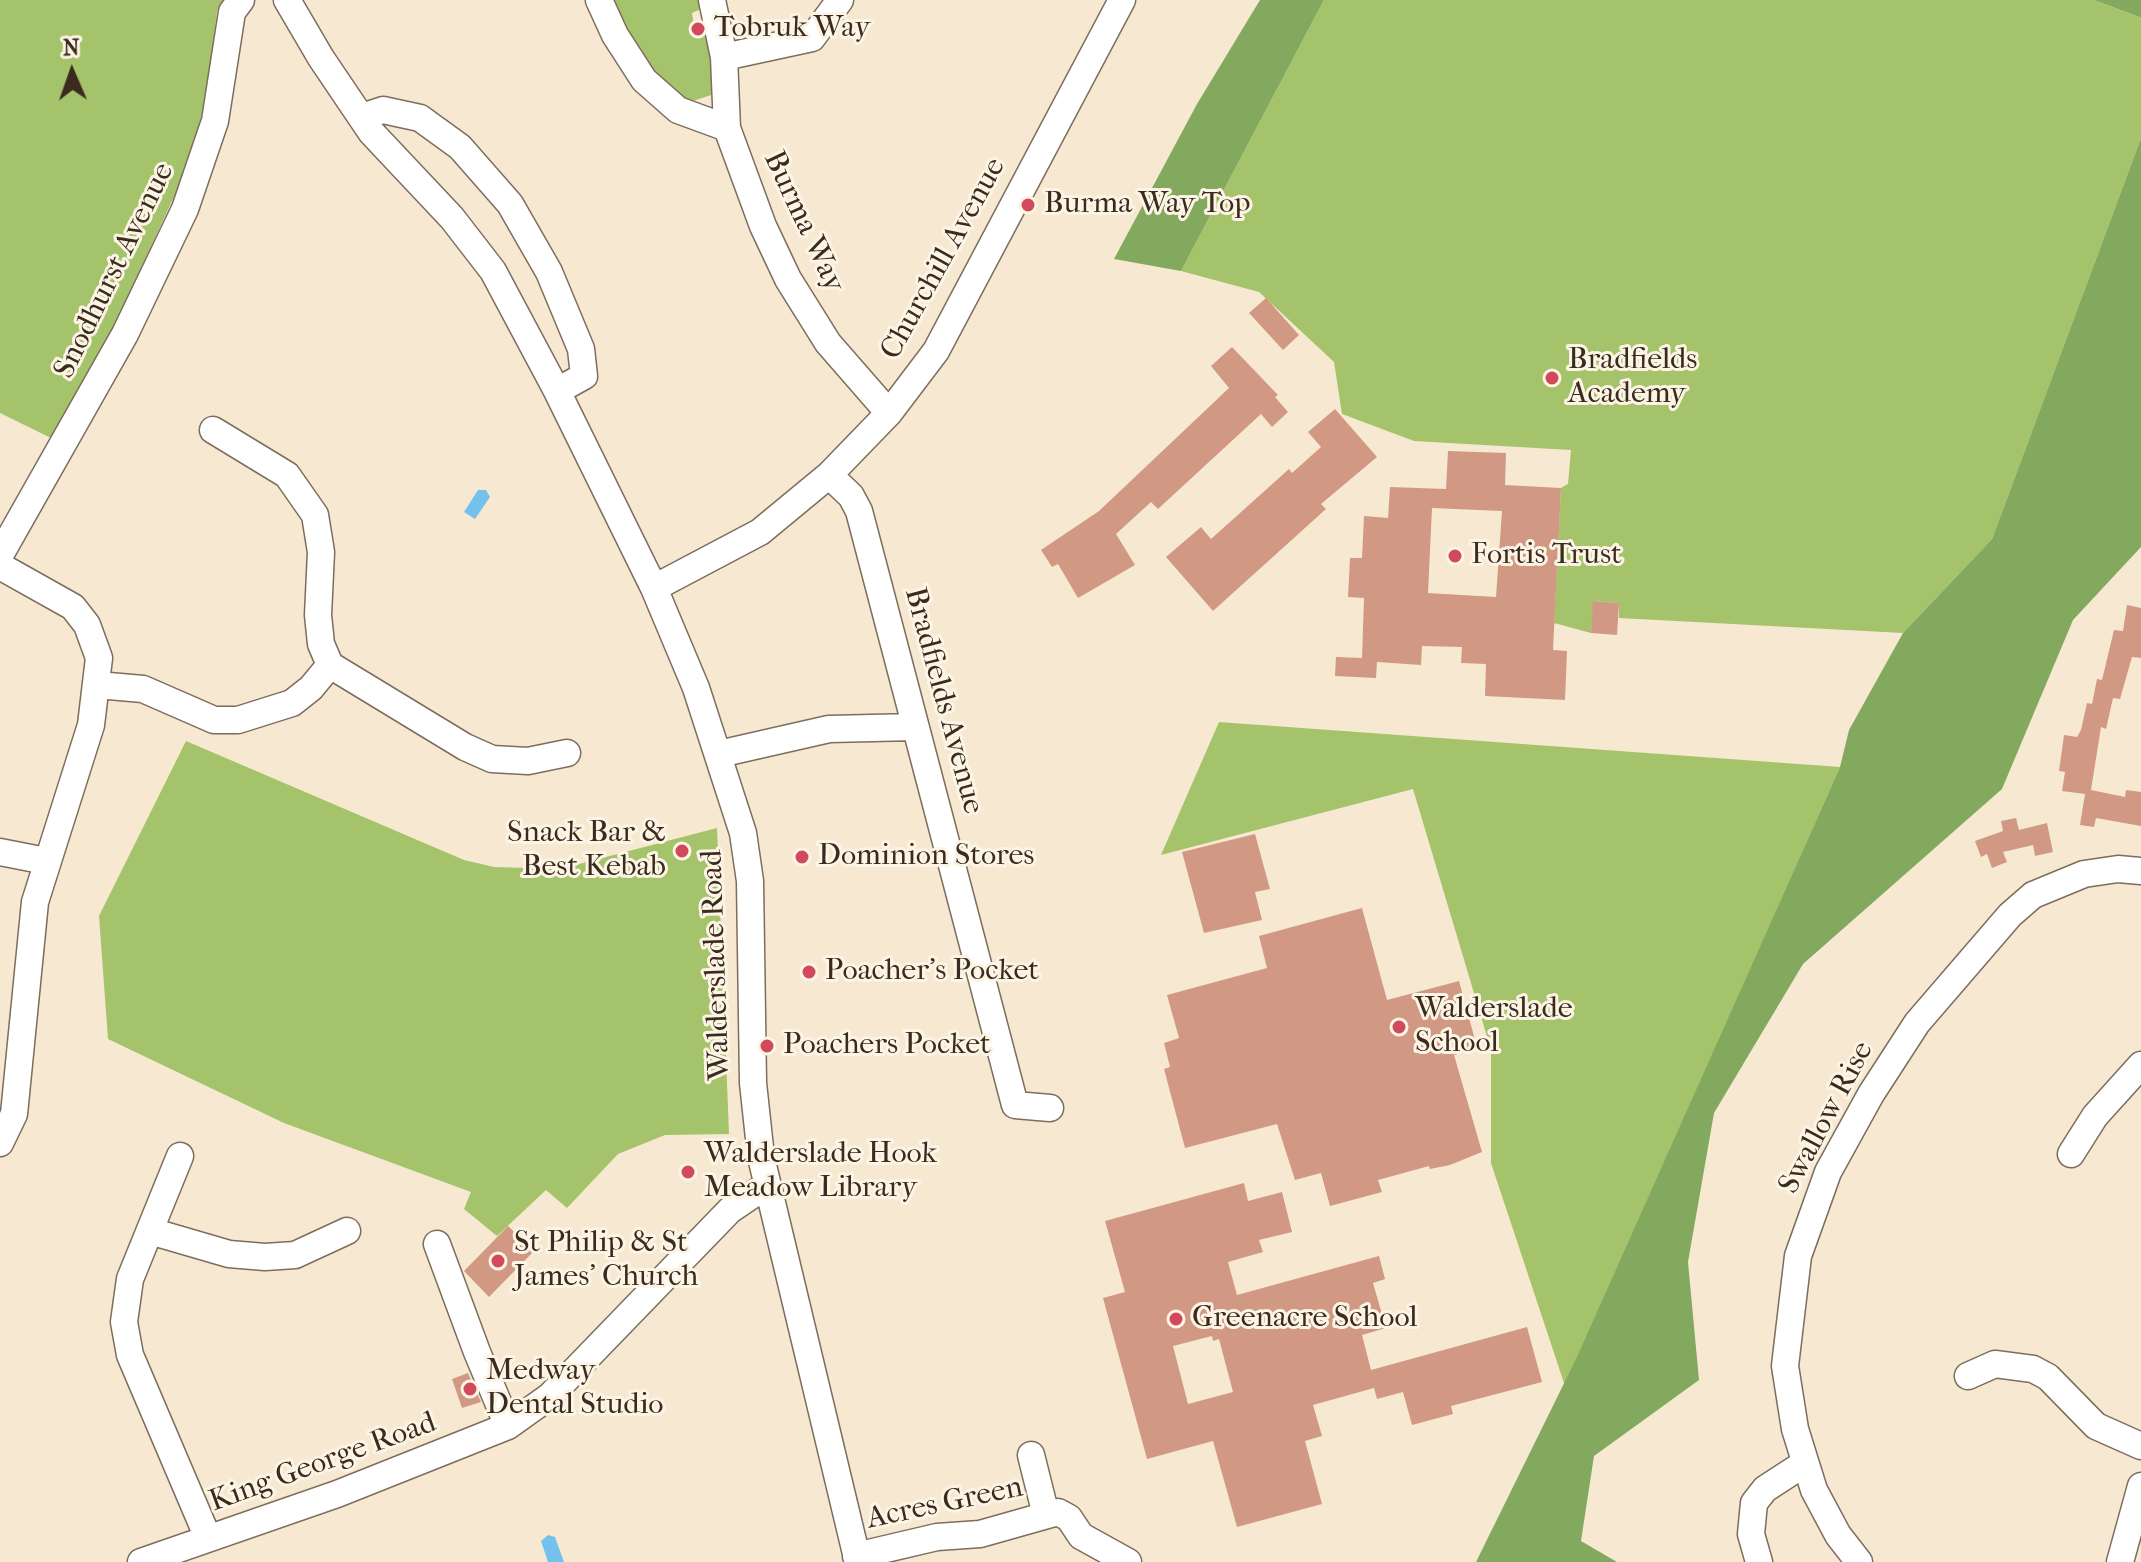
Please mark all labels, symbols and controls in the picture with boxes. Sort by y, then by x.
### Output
place label: Tobruk Way [714,11,871,47]
marker: Tobruk Way [689,20,707,38]
north arrow [32,32,112,112]
text: N [62,35,80,61]
street label: Burma Way [755,146,851,298]
street label: Churchill Avenue [874,152,1014,366]
street label: Snodhurst Avenue [47,157,183,385]
place label: Burma Way Top [1044,187,1251,223]
marker: Burma Way Top [1019,196,1037,214]
place label: Bradfields Academy [1568,343,1697,414]
marker: Bradfields Academy [1543,369,1561,387]
place label: Fortis Trust [1471,538,1622,574]
marker: Fortis Trust [1446,547,1464,565]
street label: Bradfields Avenue [896,584,990,818]
place label: Snack Bar & Best Kebab [507,816,666,886]
place label: Dominion Stores [818,839,1034,875]
marker: Snack Bar & Best Kebab [673,842,691,860]
marker: Dominion Stores [793,848,811,866]
street label: Walderslade Road [695,849,739,1081]
place label: Poacher's Pocket [825,954,1039,990]
marker: Poacher's Pocket [800,963,818,981]
place label: Walderslade School [1415,992,1573,1062]
marker: Walderslade School [1390,1018,1408,1036]
place label: Poachers Pocket [783,1028,991,1064]
street label: Swallow Rise [1772,1036,1882,1200]
marker: Poachers Pocket [758,1037,776,1055]
place label: Walderslade Hook Meadow Library [704,1137,937,1208]
marker: Walderslade Hook Meadow Library [679,1163,697,1181]
place label: St Philip & St James' Church [514,1226,698,1296]
marker: St Philip & St James' Church [489,1252,507,1270]
place label: Greenacre School [1192,1301,1418,1337]
marker: Greenacre School [1167,1310,1185,1328]
place label: Medway Dental Studio [486,1354,663,1424]
marker: Medway Dental Studio [461,1380,479,1398]
street label: King George Road [205,1405,441,1521]
street label: Acres Green [864,1470,1026,1538]

